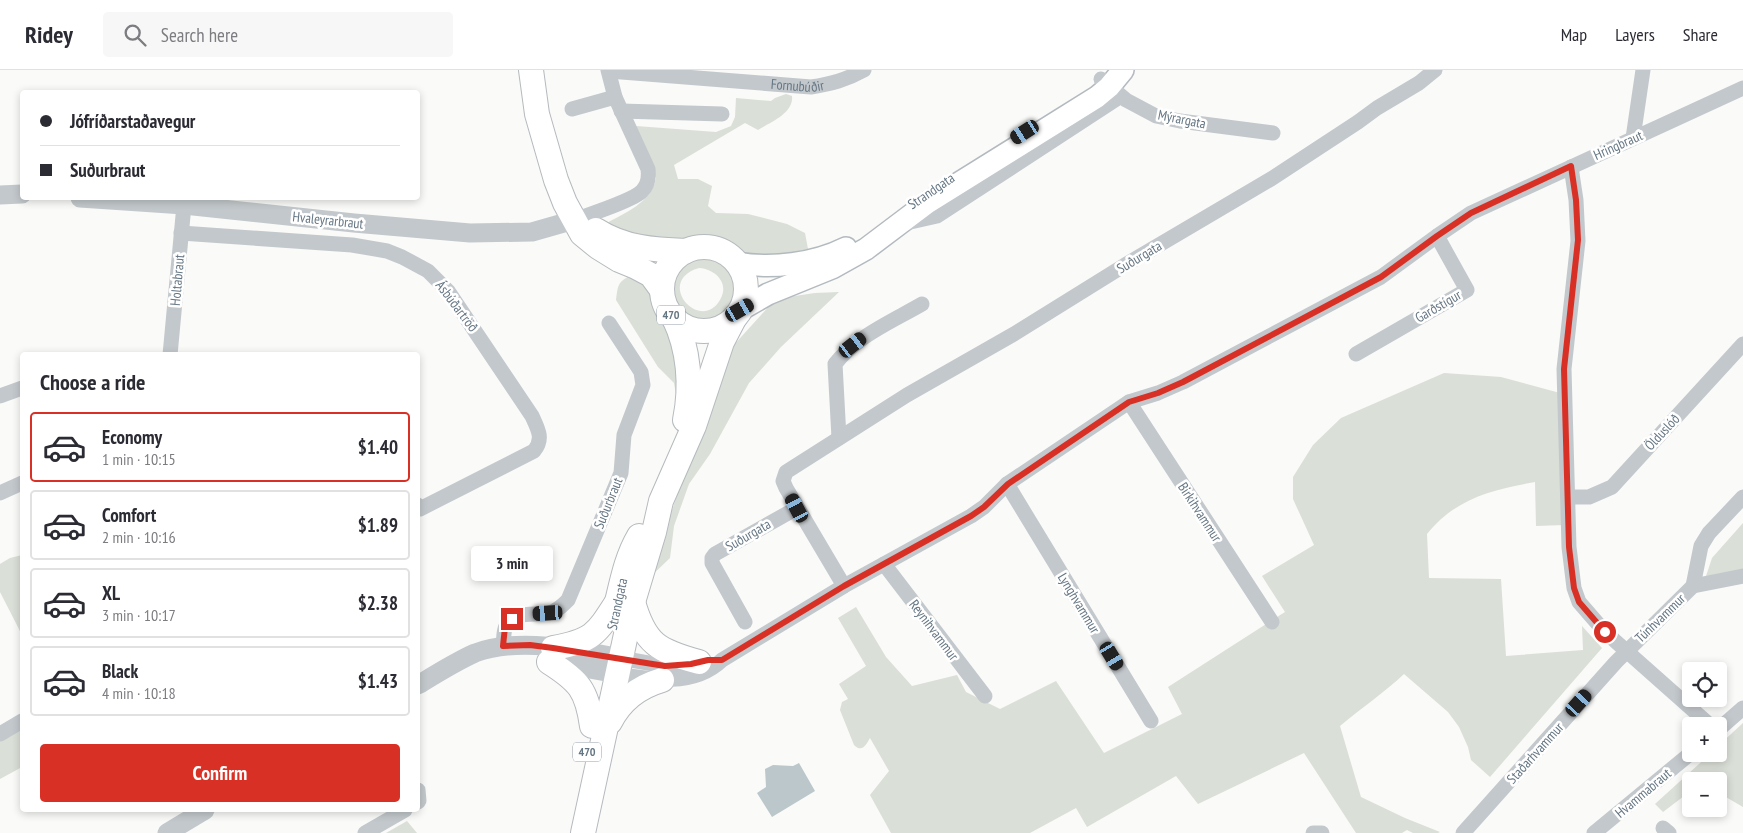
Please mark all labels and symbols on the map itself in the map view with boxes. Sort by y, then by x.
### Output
street label: Fornubúðir [770,75,826,96]
street label: Mýrargata [1156,106,1208,132]
car [1008,118,1041,146]
street label: Hringbraut [1591,126,1646,164]
street label: Strandgata [904,169,958,213]
street label: Hvaleyrarbraut [292,207,365,233]
street label: Suðurgata [1113,237,1165,277]
street label: Holtabraut [166,253,188,307]
street label: Ásbúðartröð [432,277,482,335]
street label: Garðstígur [1412,286,1464,326]
car [723,296,756,324]
road number: 470 [657,306,685,324]
car [836,330,869,360]
street label: Ölduslóð [1641,410,1683,454]
street label: Suðurbraut [590,475,626,531]
street label: Birkihvammur [1174,479,1226,545]
car [783,491,810,525]
street label: Suðurgata [722,515,774,555]
callout: 3 min [471,546,553,582]
street label: Lynghvammur [1054,569,1104,637]
street label: Strandgata [603,576,631,632]
street label: Túnhvammur [1631,590,1689,646]
street label: Reynihvammur [905,596,963,664]
car [532,605,563,621]
route end [501,608,523,630]
route start [1594,621,1616,643]
car [1097,639,1126,673]
car [1563,687,1594,719]
street label: Staðarhvammur [1503,718,1567,787]
road number: 470 [573,742,601,762]
street label: Hvammabraut [1611,764,1675,822]

